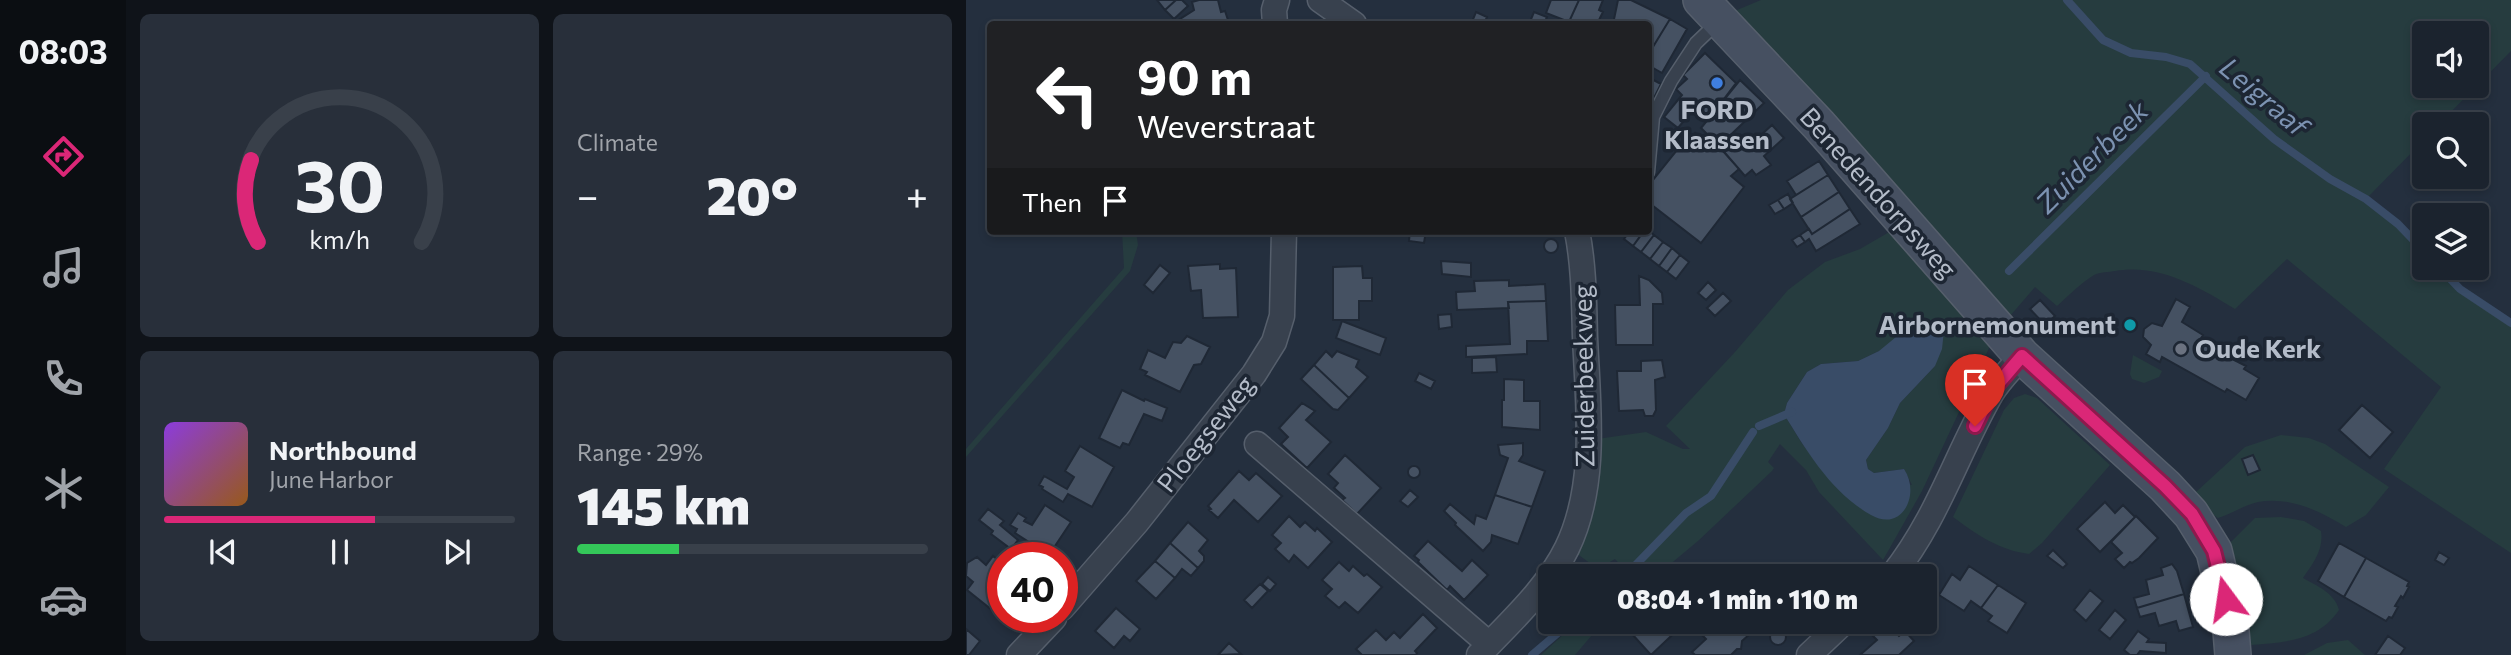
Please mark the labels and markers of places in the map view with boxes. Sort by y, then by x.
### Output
marker: FORD Klaassen [1709,75,1725,91]
place label: FORD Klaassen [1664,93,1770,154]
place label: Airbornemonument [1878,308,2116,339]
marker: Airbornemonument [2122,317,2138,333]
place label: Oude Kerk [2195,332,2321,363]
marker: Oude Kerk [2173,341,2189,357]
pin [1945,354,2005,426]

